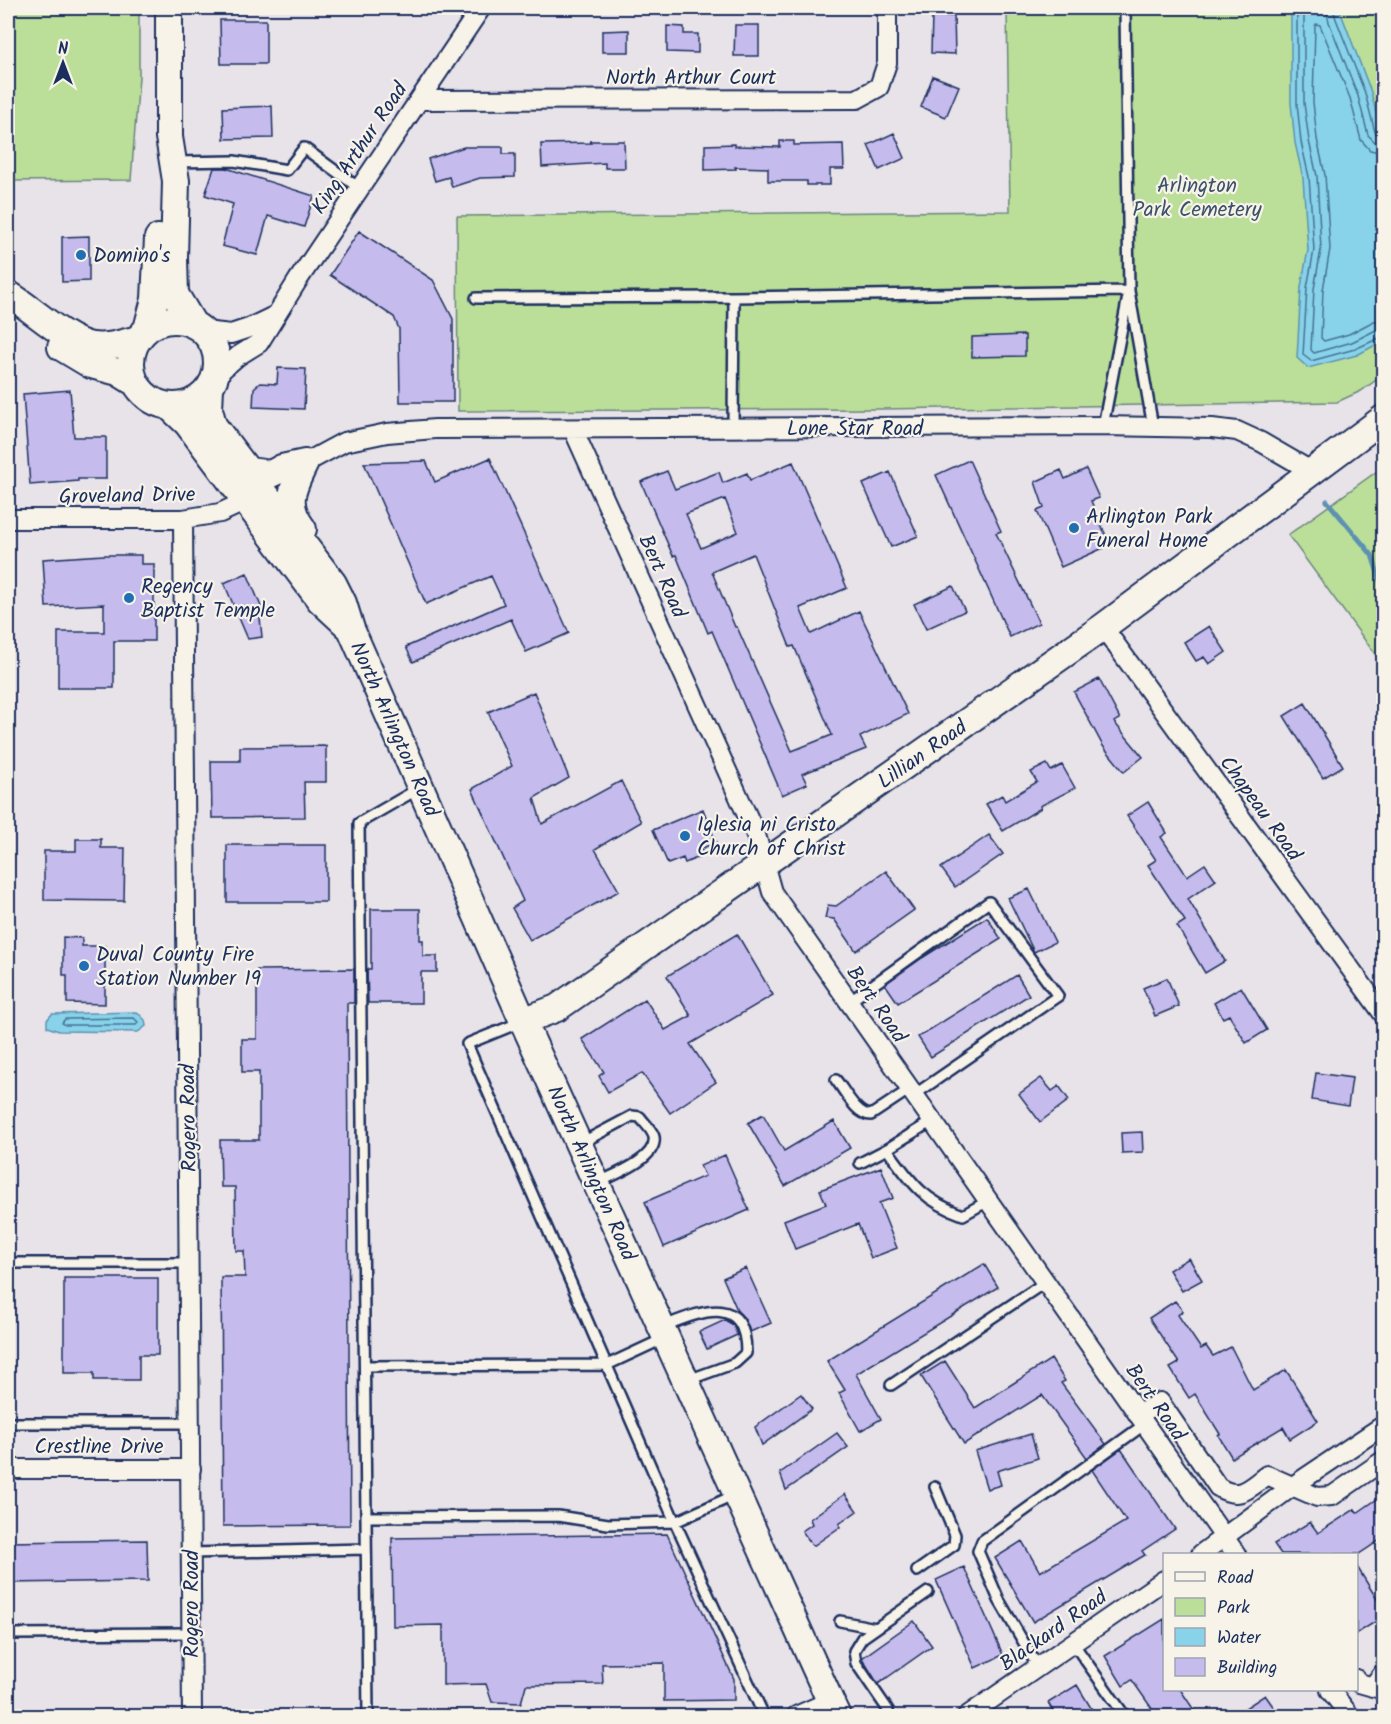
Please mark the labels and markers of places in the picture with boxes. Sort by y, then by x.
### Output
place label: Domino's [93,240,171,273]
marker: Domino's [74,248,88,262]
place label: Arlington Park Funeral Home [1086,501,1212,558]
marker: Arlington Park Funeral Home [1067,521,1081,535]
place label: Regency Baptist Temple [141,571,275,628]
marker: Regency Baptist Temple [122,591,136,605]
place label: Iglesia ni Cristo Church of Christ [697,809,846,866]
marker: Iglesia ni Cristo Church of Christ [678,829,692,843]
place label: Duval County Fire Station Number 19 [96,939,261,996]
marker: Duval County Fire Station Number 19 [77,959,91,973]

